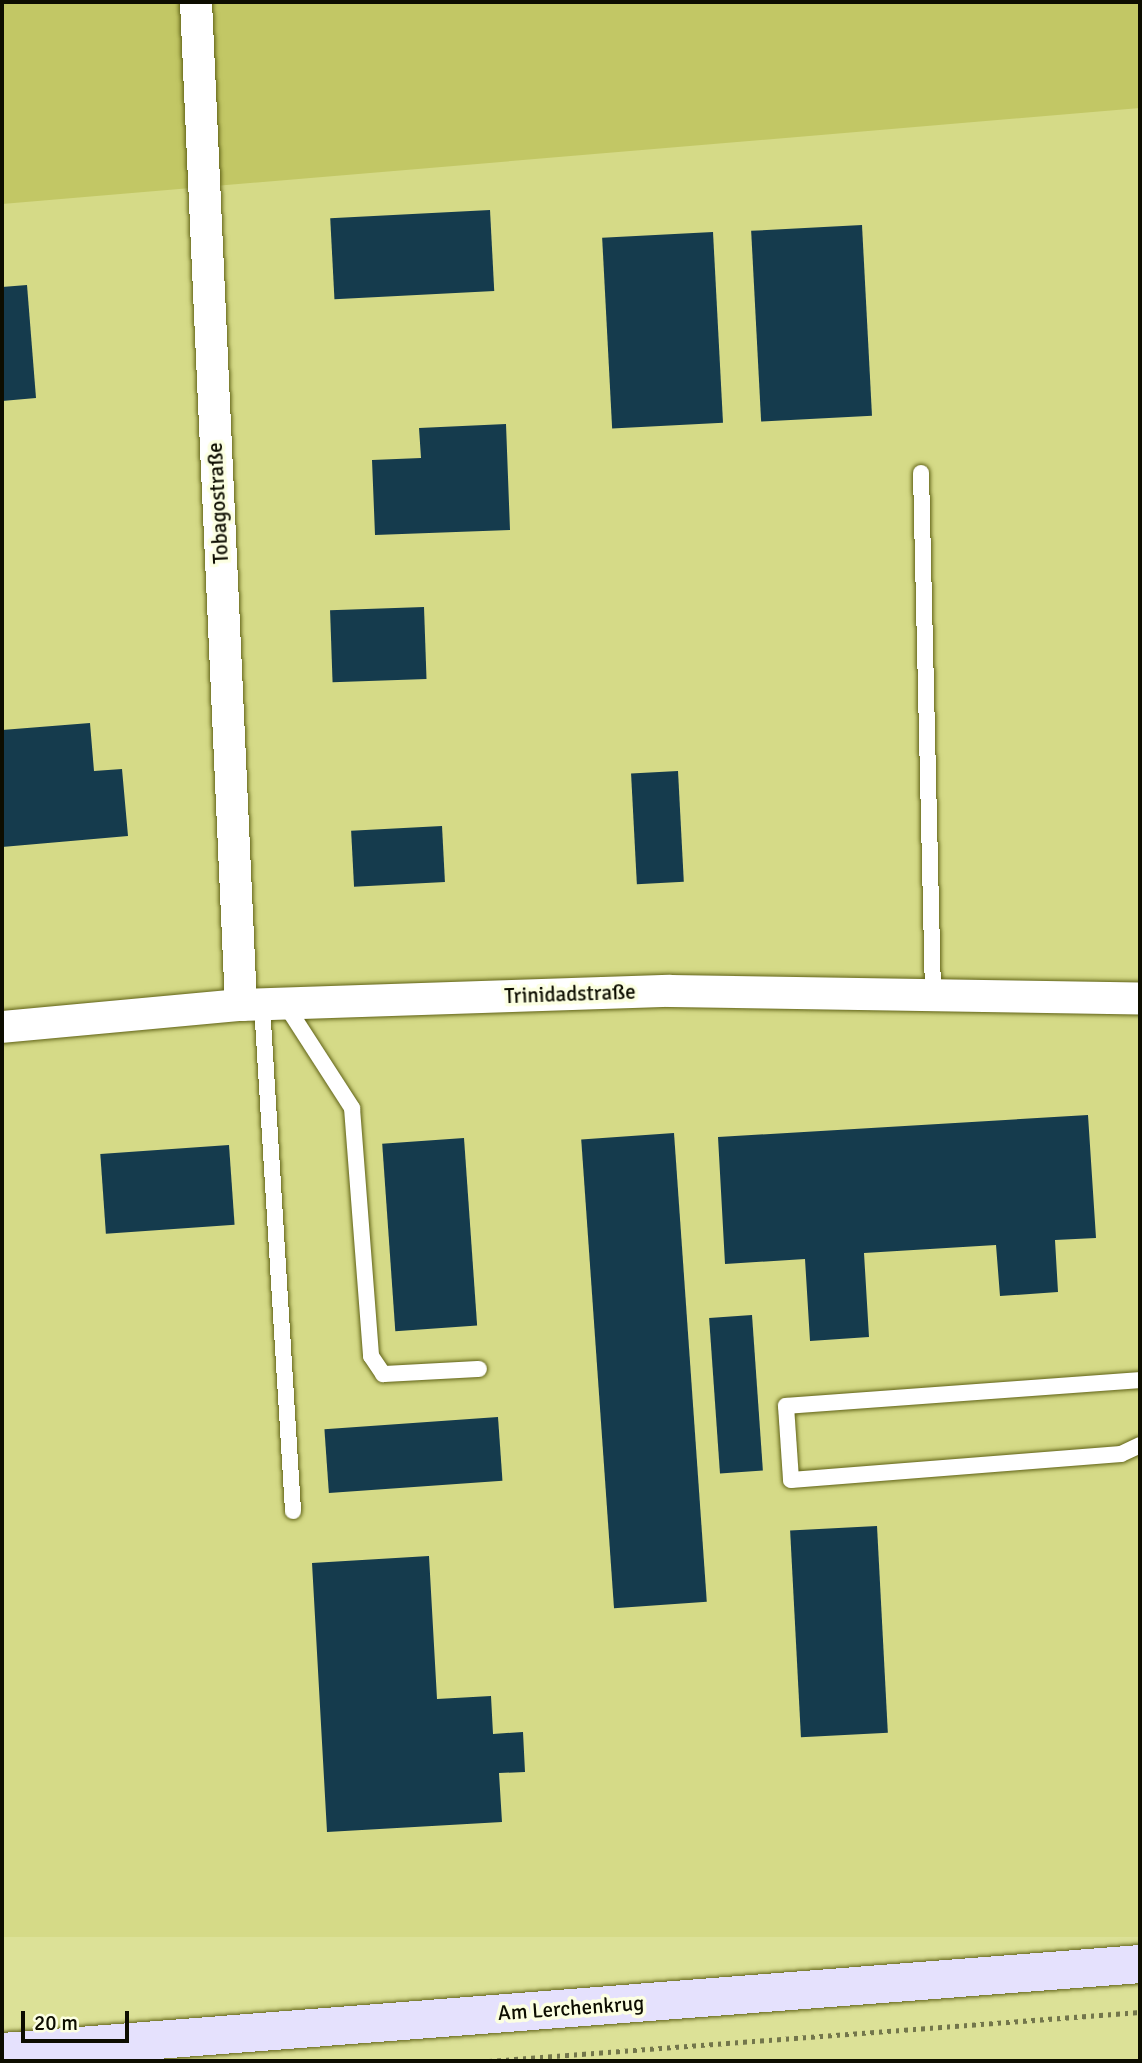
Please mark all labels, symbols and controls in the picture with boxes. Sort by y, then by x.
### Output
street label: Tobagostraße [202,442,234,564]
street label: Trinidadstraße [504,979,636,1009]
street label: Am Lerchenkrug [497,1990,645,2026]
scale bar [24,1996,133,2040]
text: 20 m [34,2010,78,2036]

